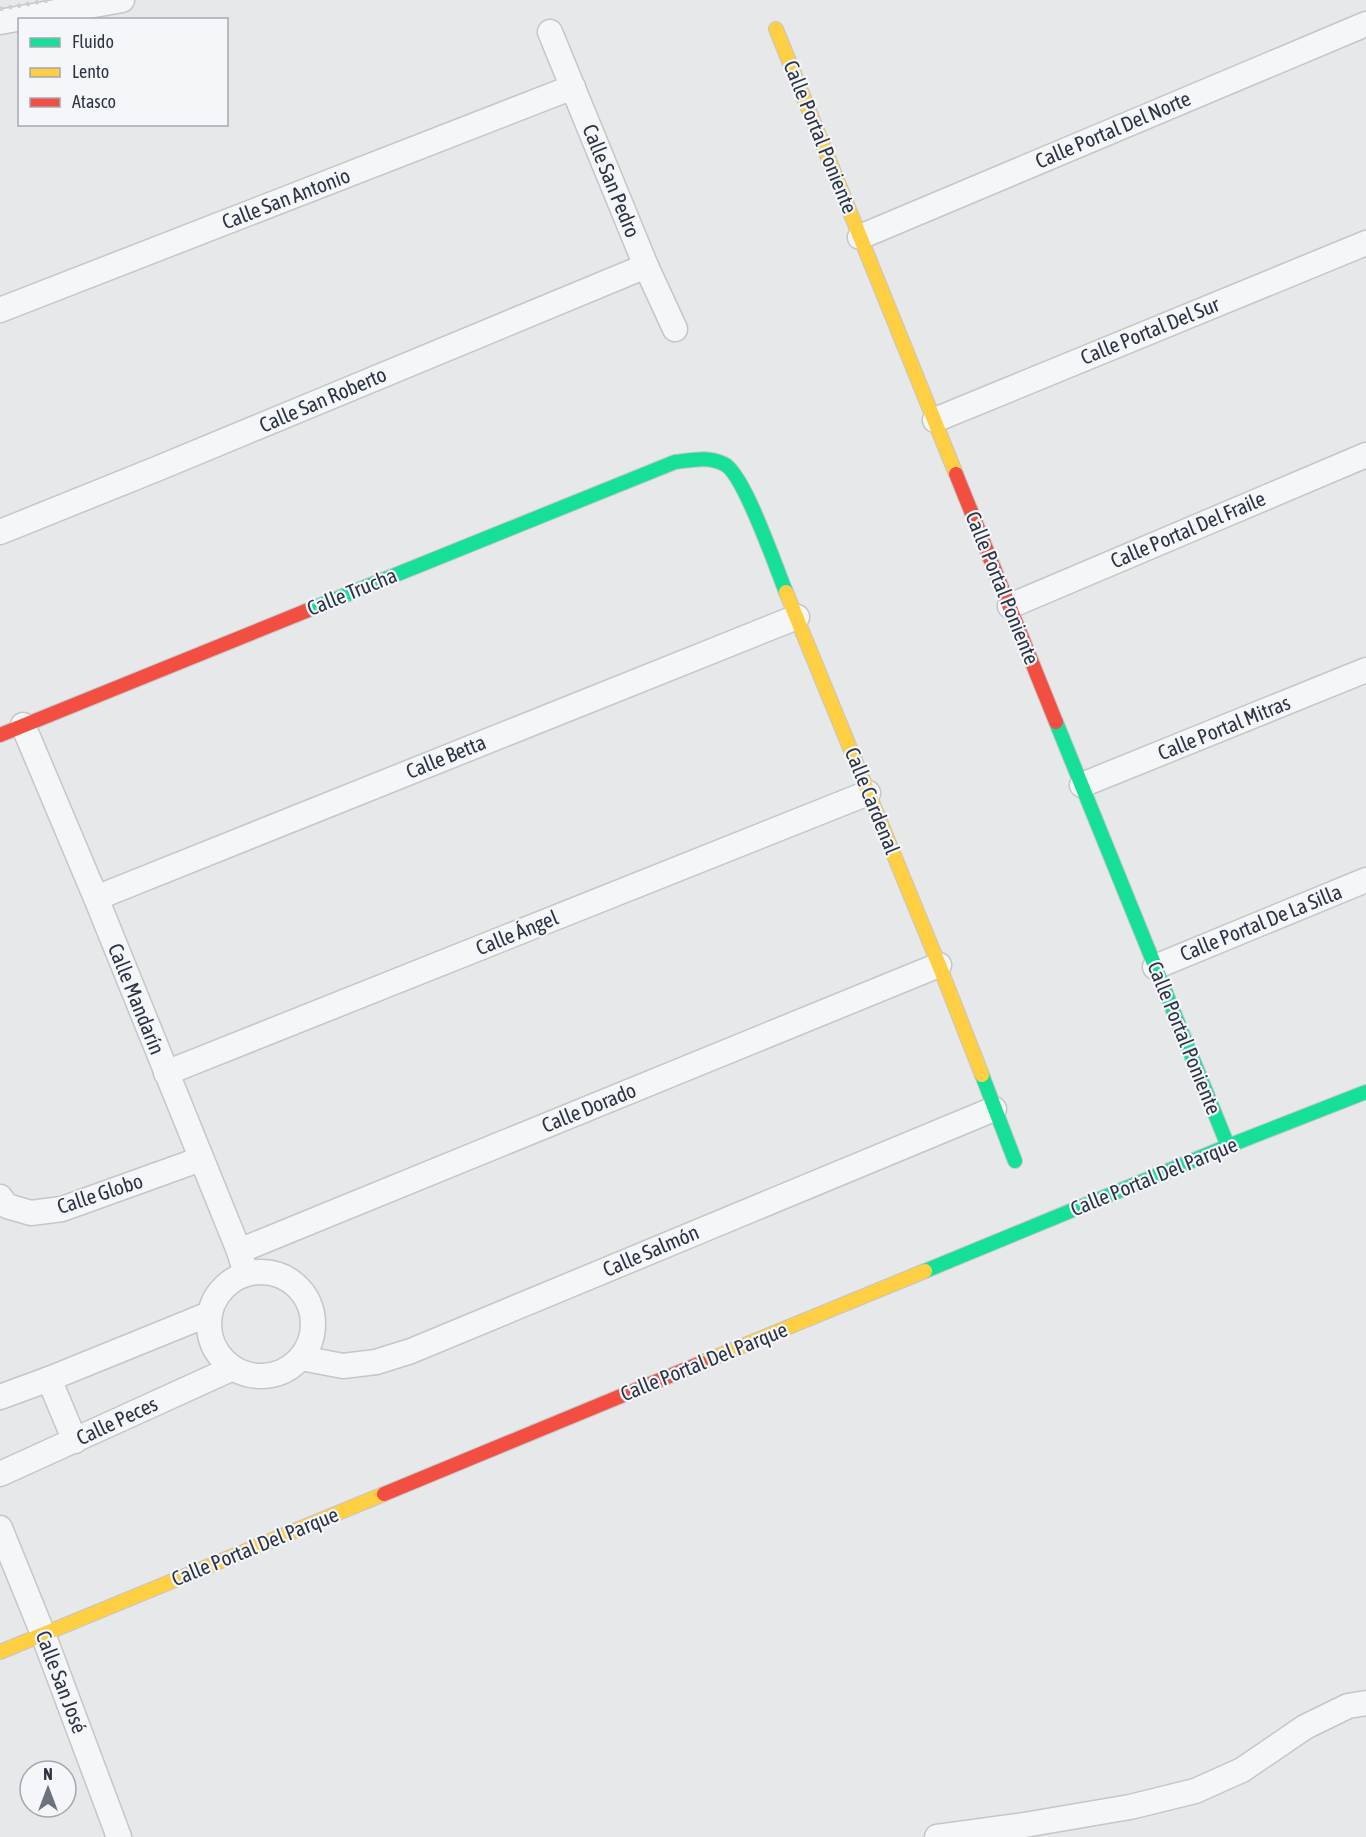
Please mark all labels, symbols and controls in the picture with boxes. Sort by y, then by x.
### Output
legend [18,18,228,126]
text: Fluido [72,31,114,52]
street label: Calle Portal Poniente [779,57,863,217]
text: Lento [72,61,109,82]
street label: Calle Portal Del Norte [1031,86,1194,173]
text: Atasco [72,91,116,112]
street label: Calle San Pedro [578,121,645,241]
street label: Calle San Antonio [218,163,353,234]
street label: Calle Portal Del Sur [1077,291,1223,369]
street label: Calle San Roberto [255,362,390,437]
street label: Calle Portal Del Fraile [1107,486,1269,573]
street label: Calle Portal Poniente [961,508,1045,668]
street label: Calle Trucha [303,562,400,620]
street label: Calle Portal Mitras [1154,690,1293,765]
street label: Calle Betta [402,729,489,783]
street label: Calle Cardenal [841,744,905,858]
street label: Calle Portal De La Silla [1176,879,1345,965]
street label: Calle Ángel [472,905,562,959]
street label: Calle Mandarín [104,940,170,1058]
street label: Calle Portal Poniente [1143,958,1227,1118]
street label: Calle Dorado [538,1077,639,1137]
street label: Calle Portal Del Parque [1067,1132,1241,1221]
street label: Calle Globo [54,1168,146,1218]
street label: Calle Salmón [599,1219,702,1281]
street label: Calle Portal Del Parque [617,1317,791,1406]
street label: Calle Peces [72,1391,161,1449]
street label: Calle Portal Del Parque [168,1502,342,1591]
street label: Calle San José [31,1627,92,1736]
north arrow [18,1759,78,1819]
text: N [43,1765,53,1783]

